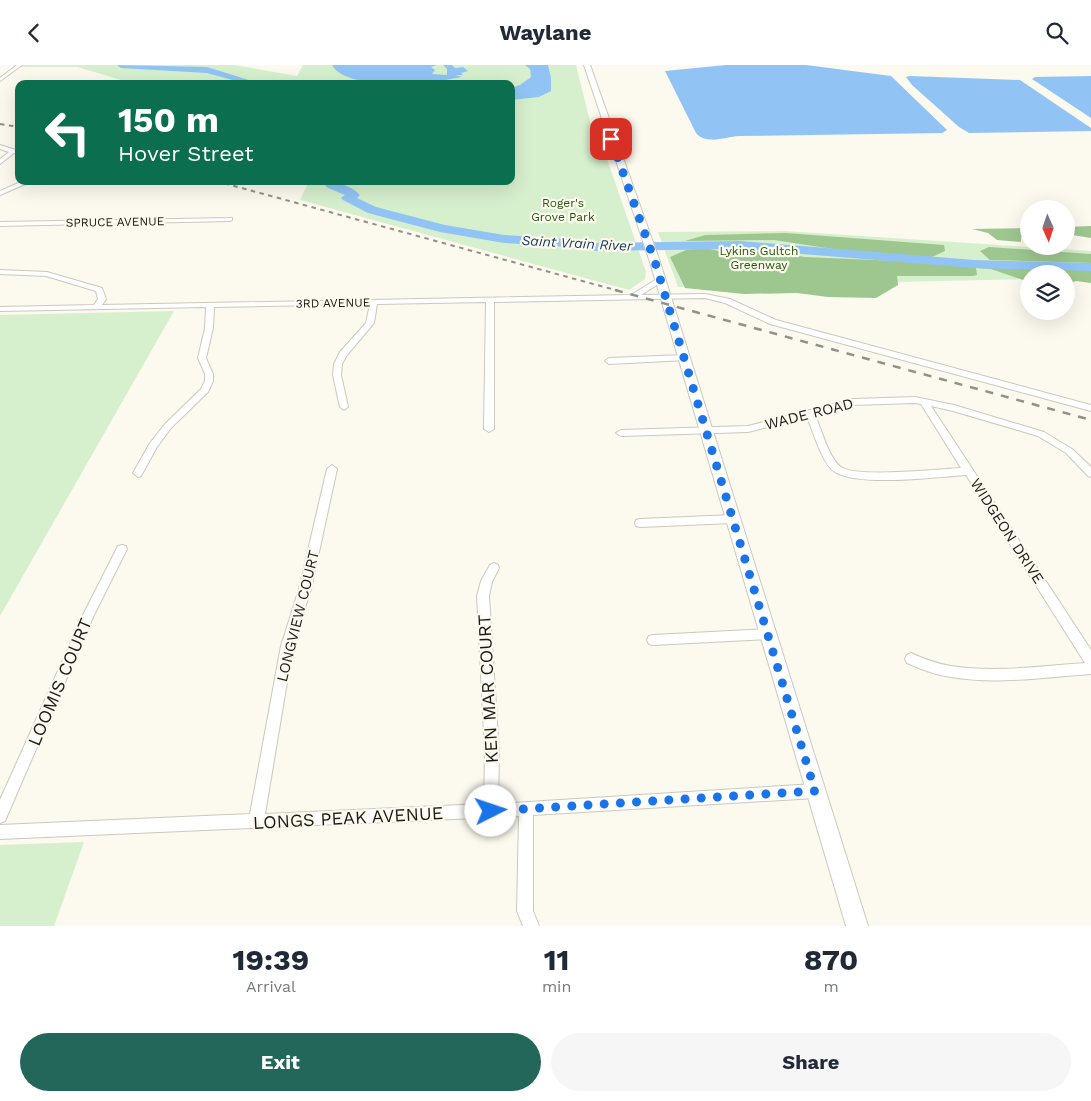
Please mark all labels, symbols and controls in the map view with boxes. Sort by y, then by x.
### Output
icon: back [20,19,48,47]
icon: search [1043,19,1071,47]
text: Waylane [500,20,591,45]
text: 150 m [118,99,219,141]
icon: left [35,100,100,165]
pin [590,118,632,160]
icon: arrive [597,125,625,153]
text: Hover Street [118,141,254,166]
park label: Roger's Grove Park [531,196,595,224]
north arrow [1020,200,1075,255]
map controls [1020,200,1075,320]
street label: SPRUCE AVENUE [66,214,165,230]
water label: Saint Vrain River [521,232,634,254]
park label: Lykins Gultch Greenway [720,244,798,272]
button: layers [1020,265,1075,320]
street label: 3RD AVENUE [295,295,371,311]
street label: WADE ROAD [763,394,855,434]
street label: WIDGEON DRIVE [966,475,1048,587]
street label: LONGVIEW COURT [273,548,323,684]
street label: KEN MAR COURT [473,614,502,764]
street label: LOOMIS COURT [23,615,96,749]
position arrow [464,784,516,836]
street label: LONGS PEAK AVENUE [252,802,444,833]
text: 19:39 [233,942,309,977]
text: 11 [544,942,570,977]
text: 870 [804,942,858,977]
text: Arrival [246,977,296,996]
text: min [542,977,571,996]
text: m [824,977,839,996]
button: Exit [20,1033,541,1091]
button: Share [551,1033,1071,1091]

